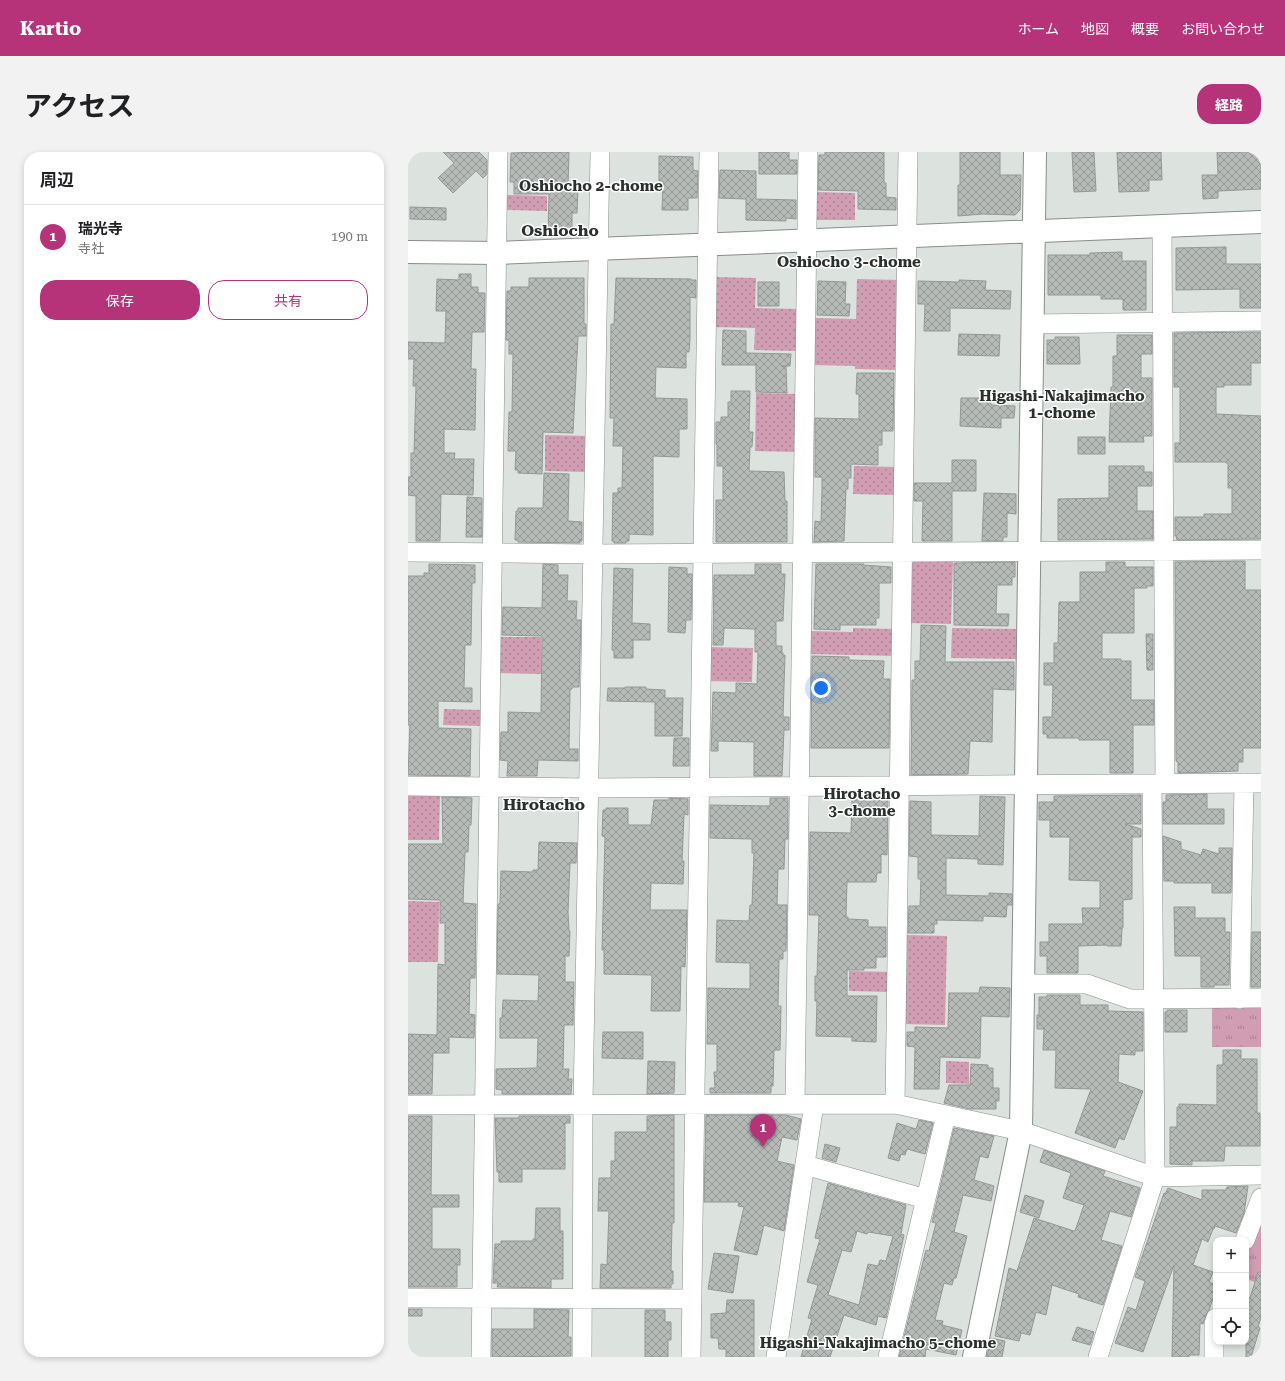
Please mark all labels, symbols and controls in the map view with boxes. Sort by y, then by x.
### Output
text: Kartio [20,17,81,40]
text: ホーム [1017,21,1059,37]
text: 地図 [1081,21,1109,37]
text: 概要 [1131,21,1159,37]
text: お問い合わせ [1181,21,1265,37]
button: 経路 [1197,84,1261,124]
text: アクセス [24,90,135,123]
text: 周辺 [40,170,74,190]
district label: Oshiocho 2-chome [519,177,663,195]
text: 瑞光寺 [78,220,123,238]
district label: Oshiocho [521,221,599,240]
text: 1 [49,229,57,244]
text: 190 m [331,229,368,244]
text: 寺社 [78,241,104,256]
district label: Oshiocho 3-chome [777,253,921,271]
button: 保存 [40,280,200,320]
button: 共有 [208,280,368,320]
district label: Higashi-Nakajimacho 1-chome [979,387,1145,422]
your location [811,678,831,698]
district label: Hirotacho 3-chome [824,785,901,820]
district label: Hirotacho [503,795,585,814]
pin: 1 [750,1114,776,1147]
map controls [1213,1237,1249,1345]
button: + [1213,1237,1249,1273]
button: − [1213,1273,1249,1309]
button: locate [1213,1309,1249,1345]
district label: Higashi-Nakajimacho 5-chome [760,1334,996,1352]

